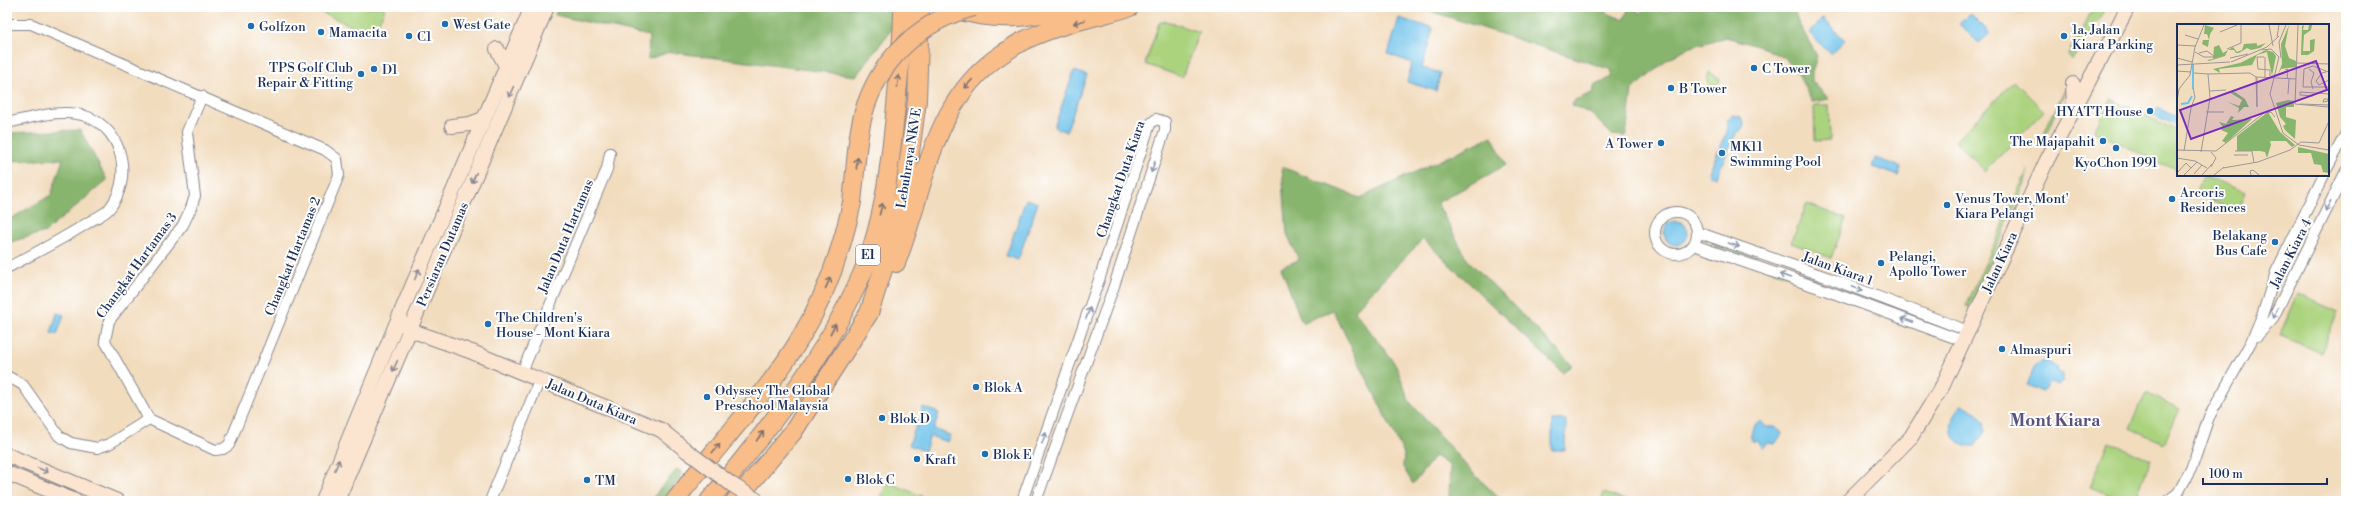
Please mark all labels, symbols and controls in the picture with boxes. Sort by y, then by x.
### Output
place label: West Gate [452,17,511,33]
place label: Golfzon [259,19,306,35]
marker: West Gate [440,19,450,29]
one-way arrow [1073,19,1086,26]
marker: Golfzon [246,21,256,31]
place label: 1a, Jalan Kiara Parking [2072,22,2153,53]
inset map [2177,24,2329,176]
place label: Mamacita [329,25,388,41]
marker: Mamacita [316,27,326,37]
place label: C1 [417,29,432,45]
marker: C1 [404,31,414,41]
marker: 1a, Jalan Kiara Parking [2059,31,2069,41]
place label: TPS Golf Club Repair & Fitting [257,60,353,91]
place label: C Tower [1762,61,1810,77]
place label: D1 [382,62,398,78]
marker: C Tower [1749,63,1759,73]
marker: D1 [369,64,379,74]
marker: TPS Golf Club Repair & Fitting [356,69,366,79]
one-way arrow [895,75,902,88]
one-way arrow [963,79,973,89]
place label: B Tower [1678,81,1727,97]
marker: B Tower [1666,83,1676,93]
one-way arrow [507,86,514,98]
place label: HYATT House [2056,104,2142,120]
marker: HYATT House [2145,106,2155,116]
street label: Lebuhraya NKVE [893,107,925,210]
street label: Changkat Duta Kiara [1093,118,1149,240]
place label: The Majapahit [2010,134,2095,150]
place label: A Tower [1604,136,1653,152]
marker: The Majapahit [2098,136,2108,146]
marker: A Tower [1656,138,1666,148]
place label: MK11 Swimming Pool [1730,139,1821,170]
marker: KyoChon 1991 [2111,143,2121,153]
marker: MK11 Swimming Pool [1717,148,1727,158]
place label: KyoChon 1991 [2075,155,2158,171]
one-way arrow [853,157,861,170]
one-way arrow [1149,161,1156,174]
one-way arrow [470,171,478,183]
street label: Jalan Duta Hartamas [534,177,597,297]
place label: Arcoris Residences [2179,185,2246,216]
place label: Venus Tower, Mont' Kiara Pelangi [1954,191,2069,222]
marker: Arcoris Residences [2167,194,2177,204]
street label: Changkat Hartamas 2 [262,195,324,318]
street label: Persiaran Dutamas [414,199,472,309]
one-way arrow [2324,199,2331,211]
marker: Venus Tower, Mont' Kiara Pelangi [1942,200,1952,210]
one-way arrow [878,203,885,216]
street label: Changkat Hartamas 3 [93,210,181,322]
street label: Jalan Kiara 4 [2266,216,2315,292]
place label: Belakang Bus Cafe [2212,228,2267,259]
street label: Jalan Kiara [1978,229,2021,296]
marker: Belakang Bus Cafe [2270,237,2280,247]
one-way arrow [1728,242,1740,250]
road number: E1 [856,245,880,265]
street label: Jalan Kiara 1 [1799,248,1875,289]
place label: Pelangi, Apollo Tower [1888,249,1967,280]
marker: Pelangi, Apollo Tower [1876,258,1886,268]
one-way arrow [414,269,421,281]
one-way arrow [1780,271,1792,279]
one-way arrow [825,278,832,290]
one-way arrow [1850,285,1862,293]
one-way arrow [1084,307,1092,319]
one-way arrow [2271,307,2278,319]
place label: The Children's House - Mont Kiara [496,310,611,341]
one-way arrow [1902,315,1914,323]
marker: The Children's House - Mont Kiara [483,319,493,329]
one-way arrow [830,323,838,335]
place label: Almaspuri [2009,342,2072,358]
marker: Almaspuri [1997,344,2007,354]
one-way arrow [390,360,398,372]
street label: Jalan Duta Kiara [543,375,640,428]
place label: Blok A [983,380,1024,396]
marker: Blok A [971,382,981,392]
place label: Odyssey The Global Preschool Malaysia [715,383,831,414]
marker: Odyssey The Global Preschool Malaysia [702,392,712,402]
district label: Mont Kiara [2009,410,2101,432]
place label: Blok D [889,411,930,427]
marker: Blok D [877,413,887,423]
one-way arrow [756,431,764,442]
one-way arrow [1041,432,1049,444]
one-way arrow [712,443,721,454]
place label: Blok E [992,447,1032,463]
marker: Blok E [980,449,990,459]
place label: Kraft [925,452,957,468]
marker: Kraft [912,454,922,464]
one-way arrow [334,459,342,471]
scale bar [2203,460,2327,486]
one-way arrow [37,467,49,475]
text: 100 m [2209,467,2243,482]
place label: Blok C [855,472,895,488]
place label: TM [595,473,616,489]
marker: Blok C [843,474,853,484]
marker: TM [582,475,592,485]

